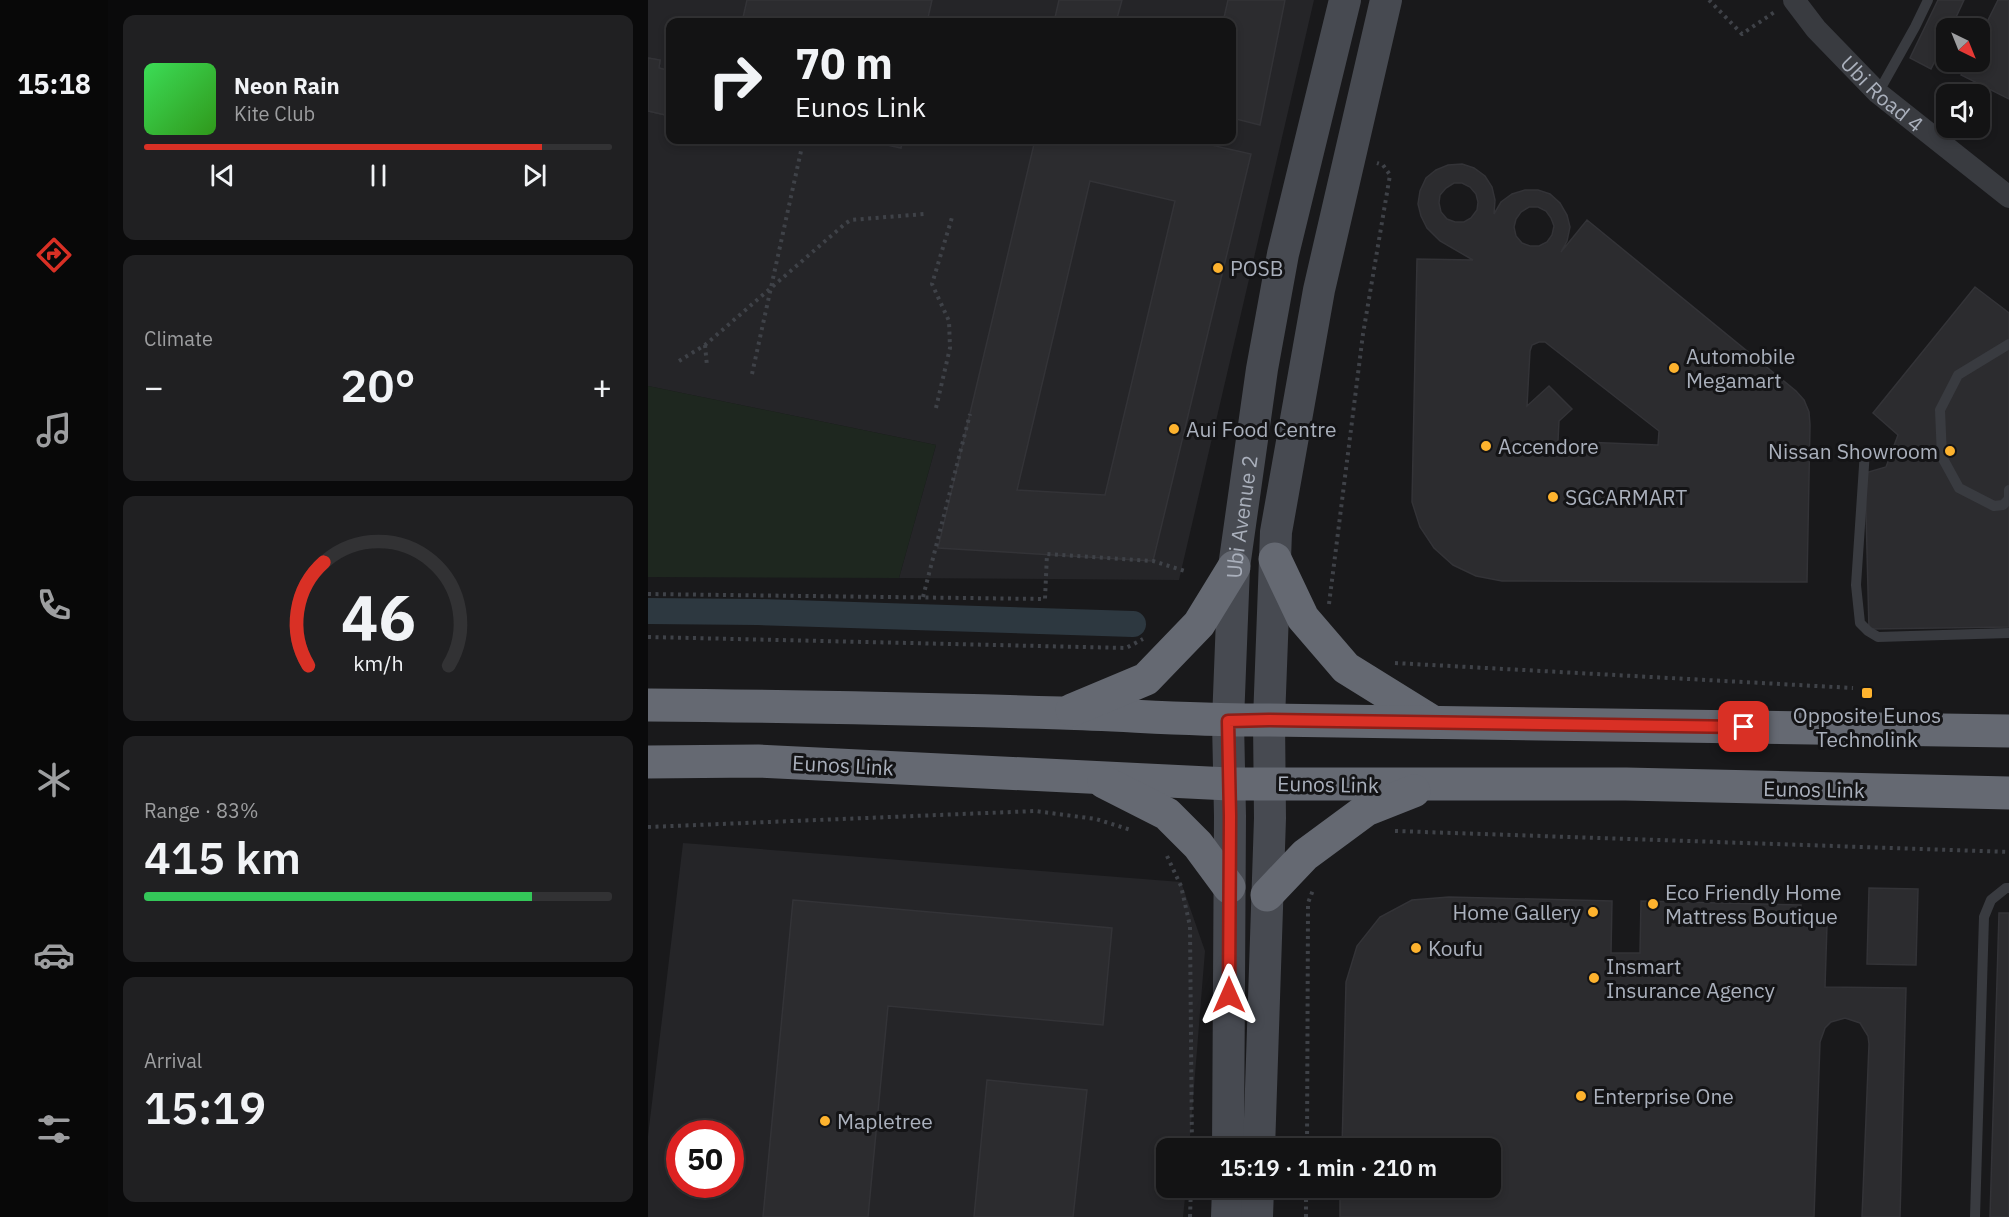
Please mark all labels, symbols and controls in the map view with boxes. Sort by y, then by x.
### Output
north arrow [1936,18,1990,72]
map controls [1936,18,1990,138]
text: 70 m [795,36,893,91]
icon: right [696,42,774,120]
street label: Ubi Road 4 [1835,49,1930,138]
text: 15:18 [17,66,91,101]
text: Neon Rain [234,71,340,100]
button: sound [1936,84,1990,138]
text: Eunos Link [795,89,926,124]
text: Kite Club [234,100,315,127]
icon: previous [206,159,239,192]
icon: pause [362,159,395,192]
icon: next [518,159,551,192]
icon: directions [33,234,75,276]
place label: POSB [1230,254,1284,282]
marker: POSB [1211,261,1225,275]
text: Climate [144,325,213,352]
place label: Automobile Megamart [1686,342,1795,394]
text: 20° [340,356,416,414]
marker: Automobile Megamart [1667,361,1681,375]
text: − [144,365,164,408]
text: + [592,365,612,408]
icon: music [33,409,75,451]
place label: Aui Food Centre [1186,415,1336,443]
marker: Aui Food Centre [1167,422,1181,436]
place label: Accendore [1498,432,1599,460]
place label: Nissan Showroom [1768,437,1938,465]
marker: Accendore [1479,439,1493,453]
marker: Nissan Showroom [1943,444,1957,458]
street label: Ubi Avenue 2 [1220,453,1264,579]
place label: SGCARMART [1565,483,1687,511]
marker: SGCARMART [1546,490,1560,504]
text: 46 [341,576,415,657]
icon: phone [33,584,75,626]
text: km/h [353,649,403,677]
marker: Opposite Eunos Technolink [1860,686,1874,700]
pin [1718,701,1769,752]
place label: Opposite Eunos Technolink [1793,701,1941,753]
icon: arrive [1727,710,1760,743]
street label: Eunos Link [791,748,895,782]
icon: climate [33,759,75,801]
street label: Eunos Link [1277,769,1379,799]
street label: Eunos Link [1763,774,1865,804]
text: Range · 83% [144,797,259,824]
text: 415 km [144,828,301,886]
place label: Eco Friendly Home Mattress Boutique [1665,878,1842,930]
marker: Eco Friendly Home Mattress Boutique [1646,897,1660,911]
place label: Home Gallery [1453,898,1582,926]
marker: Home Gallery [1586,905,1600,919]
icon: car [33,934,75,976]
place label: Koufu [1428,934,1483,962]
marker: Koufu [1409,941,1423,955]
place label: Insmart Insurance Agency [1606,952,1776,1004]
position arrow [1197,963,1261,1027]
marker: Insmart Insurance Agency [1587,971,1601,985]
text: Arrival [144,1047,202,1074]
text: 15:19 [144,1078,266,1136]
place label: Enterprise One [1593,1082,1734,1110]
marker: Enterprise One [1574,1089,1588,1103]
place label: Mapletree [837,1107,933,1135]
icon: filters [33,1108,75,1150]
marker: Mapletree [818,1114,832,1128]
speed limit sign: 50 [666,1120,744,1198]
text: 15:19 · 1 min · 210 m [1220,1153,1437,1182]

